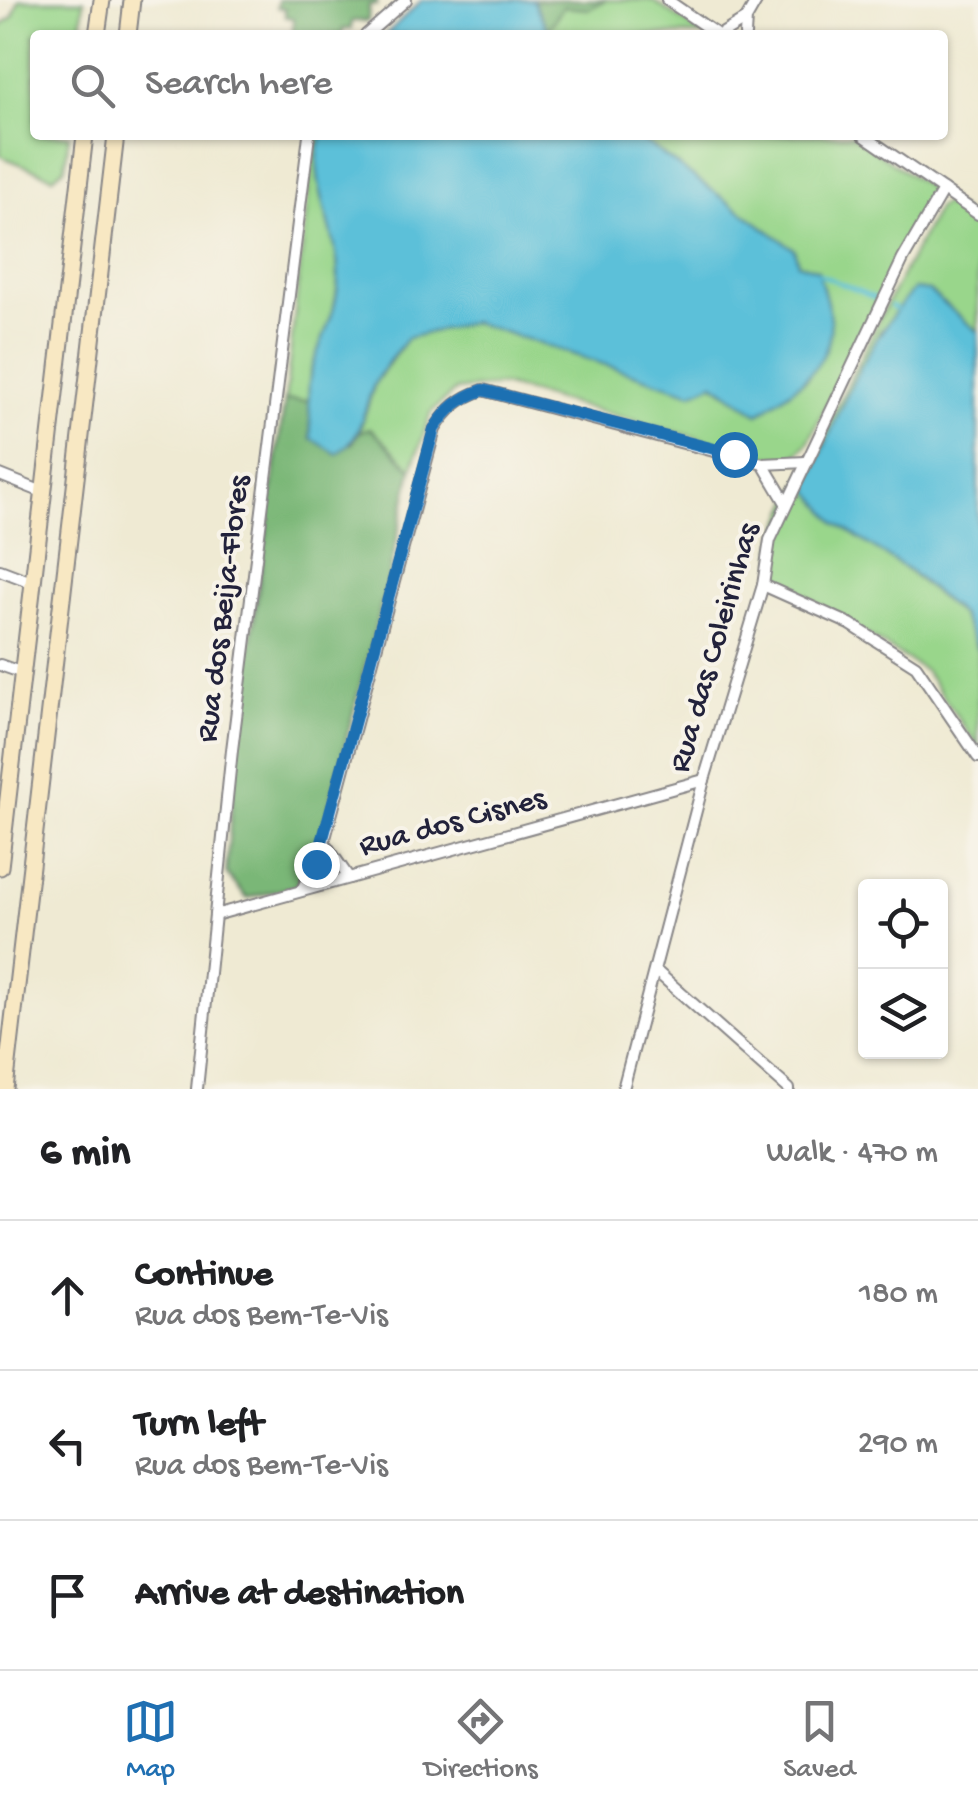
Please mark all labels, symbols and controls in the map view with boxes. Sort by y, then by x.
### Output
search box [30,30,948,140]
icon: search [65,58,120,113]
text: Search here [145,63,332,107]
route start [712,432,758,478]
street label: Rua dos Beija-Flores [190,472,260,745]
street label: Rua das Coleirinhas [662,518,770,777]
street label: Rua dos Cisnes [356,781,552,867]
route end [294,842,340,888]
map controls [858,879,948,1059]
button: locate [858,879,948,969]
button: layers [858,969,948,1059]
text: 6 min [40,1130,130,1179]
text: Walk · 470 m [766,1135,938,1173]
text: Continue [135,1254,273,1298]
icon: ahead [40,1268,95,1323]
text: 180 m [859,1276,938,1314]
text: Rua dos Bem-Te-Vis [135,1298,388,1336]
text: Turn left [135,1404,263,1448]
icon: left [40,1418,95,1473]
text: 290 m [858,1426,938,1464]
text: Rua dos Bem-Te-Vis [135,1448,388,1486]
icon: arrive [40,1568,95,1623]
text: Arrive at destination [135,1573,464,1617]
tab: Map [123,1694,178,1787]
tab: Directions [424,1694,538,1787]
tab: Saved [783,1694,855,1787]

